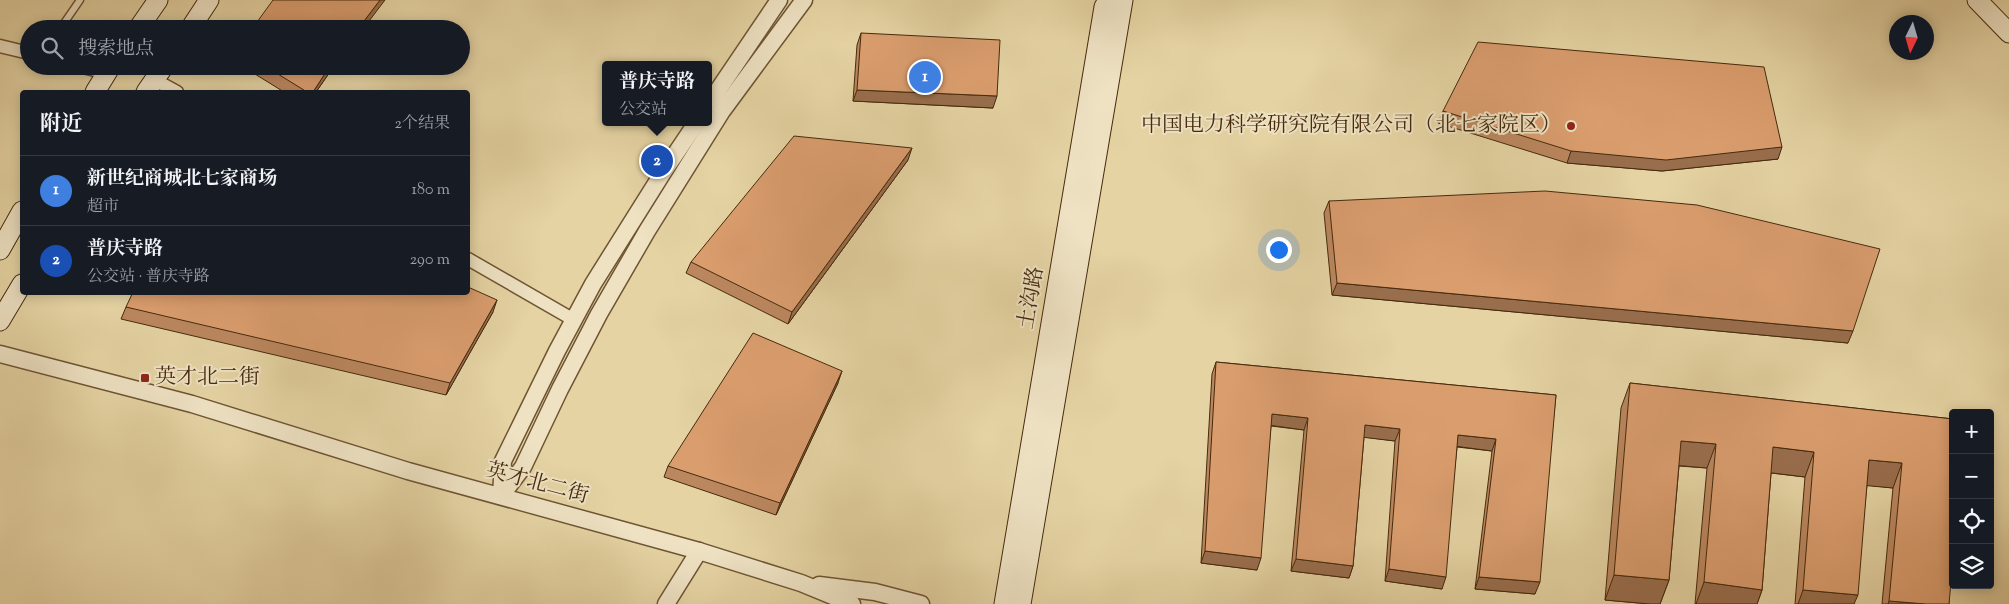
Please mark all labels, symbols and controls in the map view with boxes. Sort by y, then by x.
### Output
north arrow [1889,15,1934,60]
search box [20,20,470,75]
icon: search [38,34,66,62]
text: 搜索地点 [78,36,154,63]
pin: 1 [909,58,941,96]
popup [602,61,712,126]
text: 普庆寺路 [619,69,695,96]
text: 公交站 [619,99,667,122]
text: 附近 [40,110,82,140]
place label: 中国电力科学研究院有限公司（北七家院区） [1141,111,1561,141]
text: 2个结果 [395,113,450,136]
marker: 中国电力科学研究院有限公司（北七家院区） [1565,120,1577,132]
pin: 2 [641,142,673,180]
text: 新世纪商城北七家商场 [87,166,277,193]
text: 1 [53,179,59,202]
text: 180 m [411,179,450,202]
text: 超市 [87,196,119,219]
text: 普庆寺路 [87,236,163,263]
your location [1266,237,1292,263]
text: 2 [52,249,60,272]
text: 290 m [410,249,450,272]
street label: 土沟路 [1012,264,1052,332]
text: 公交站 · 普庆寺路 [87,266,210,289]
place label: 英才北二街 [155,363,260,393]
marker: 英才北二街 [139,372,151,384]
map controls [1949,409,1994,589]
button: + [1949,409,1994,454]
button: − [1949,454,1994,499]
street label: 英才北二街 [482,456,592,512]
button: locate [1949,499,1994,544]
button: layers [1949,544,1994,589]

